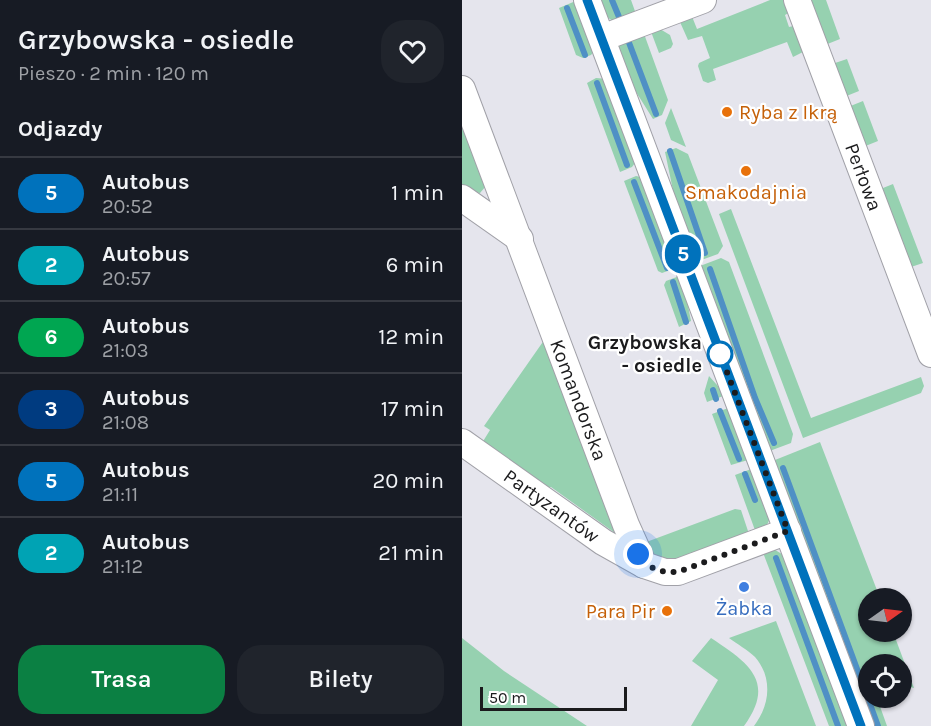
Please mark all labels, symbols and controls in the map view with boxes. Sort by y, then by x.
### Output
button: heart [381,20,444,83]
text: Grzybowska - osiedle [18,23,294,56]
text: Pieszo · 2 min · 120 m [18,62,209,85]
place label: Ryba z Ikrą [739,101,838,124]
marker: Ryba z Ikrą [720,105,734,119]
text: Odjazdy [18,116,102,142]
street label: Perłowa [841,140,887,214]
marker: Smakodajnia [739,164,753,178]
text: Autobus [102,169,190,195]
text: 1 min [391,180,444,206]
text: 5 [45,181,57,205]
place label: Smakodajnia [685,181,807,204]
text: 20:52 [102,195,153,218]
line badge: 5 [664,234,702,274]
text: Autobus [102,241,190,267]
text: 5 [677,242,689,266]
text: 6 min [386,252,444,278]
text: 2 [45,253,57,277]
text: 20:57 [102,267,151,290]
text: Autobus [102,313,190,339]
text: 12 min [378,324,444,350]
text: 6 [45,325,57,349]
place label: Grzybowska - osiedle [588,331,702,377]
street label: Komandorska [546,336,612,464]
text: 21:03 [102,339,149,362]
marker: Grzybowska - osiedle [707,341,733,367]
text: Autobus [102,385,190,411]
text: 17 min [381,396,444,422]
text: 3 [44,397,58,421]
text: 21:08 [102,411,149,434]
text: Autobus [102,457,190,483]
street label: Partyzantów [500,464,604,548]
text: 20 min [373,468,444,494]
text: 5 [45,469,57,493]
text: 21:11 [102,483,138,506]
text: Autobus [102,529,190,555]
your location [623,539,653,569]
text: 21 min [378,540,444,566]
text: 2 [45,541,57,565]
text: 21:12 [102,555,143,578]
marker: Żabka [737,580,751,594]
north arrow [858,588,912,642]
map controls [858,588,912,708]
place label: Żabka [716,597,772,620]
place label: Para Pir [586,600,656,623]
marker: Para Pir [660,604,674,618]
button: Trasa [18,645,225,714]
button: Bilety [237,645,444,714]
button: locate [858,654,912,708]
scale bar [480,684,627,712]
text: 50 m [489,688,526,707]

